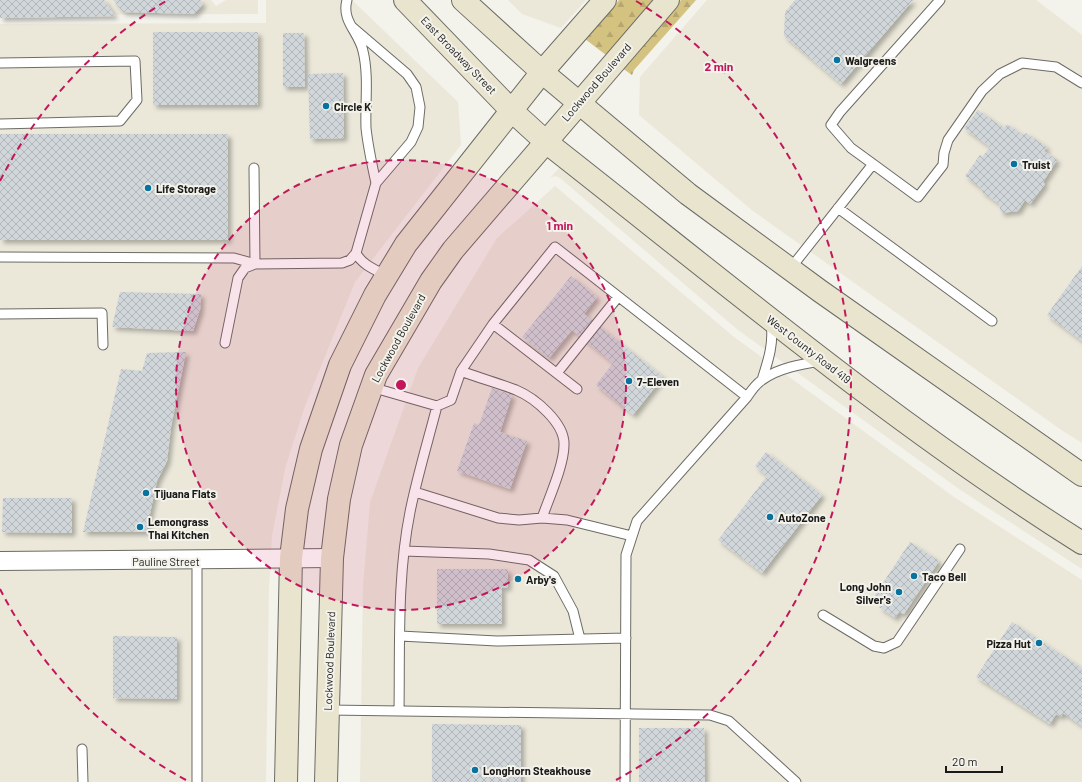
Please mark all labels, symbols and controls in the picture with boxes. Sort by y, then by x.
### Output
street label: East Broadway Street [419,13,499,97]
street label: Lockwood Boulevard [559,40,633,124]
place label: Walgreens [845,54,897,67]
marker: Walgreens [832,55,842,65]
text: 2 min [705,59,733,73]
place label: Circle K [334,100,371,113]
marker: Circle K [321,101,331,111]
place label: Truist [1022,158,1051,171]
marker: Truist [1009,159,1019,169]
place label: Life Storage [156,182,216,195]
marker: Life Storage [143,183,153,193]
text: 1 min [547,218,573,232]
street label: Lockwood Boulevard [368,291,428,385]
street label: West County Road 419 [764,312,854,386]
place label: 7-Eleven [637,375,679,388]
marker: 7-Eleven [624,376,634,386]
centre of rings [394,378,408,392]
place label: Tijuana Flats [154,487,217,500]
marker: Tijuana Flats [141,488,151,498]
place label: AutoZone [778,511,826,524]
marker: AutoZone [765,512,775,522]
place label: Lemongrass Thai Kitchen [148,515,209,541]
marker: Lemongrass Thai Kitchen [135,522,145,532]
street label: Pauline Street [132,555,200,568]
place label: Taco Bell [922,570,967,583]
marker: Taco Bell [909,571,919,581]
place label: Arby's [526,573,557,586]
marker: Arby's [513,574,523,584]
place label: Long John Silver's [840,580,891,606]
marker: Long John Silver's [894,587,904,597]
street label: Lockwood Boulevard [321,611,337,711]
place label: Pizza Hut [986,637,1031,650]
marker: Pizza Hut [1034,638,1044,648]
scale bar [946,748,1002,774]
text: 20 m [952,754,978,768]
place label: LongHorn Steakhouse [483,764,591,777]
marker: LongHorn Steakhouse [470,765,480,775]

